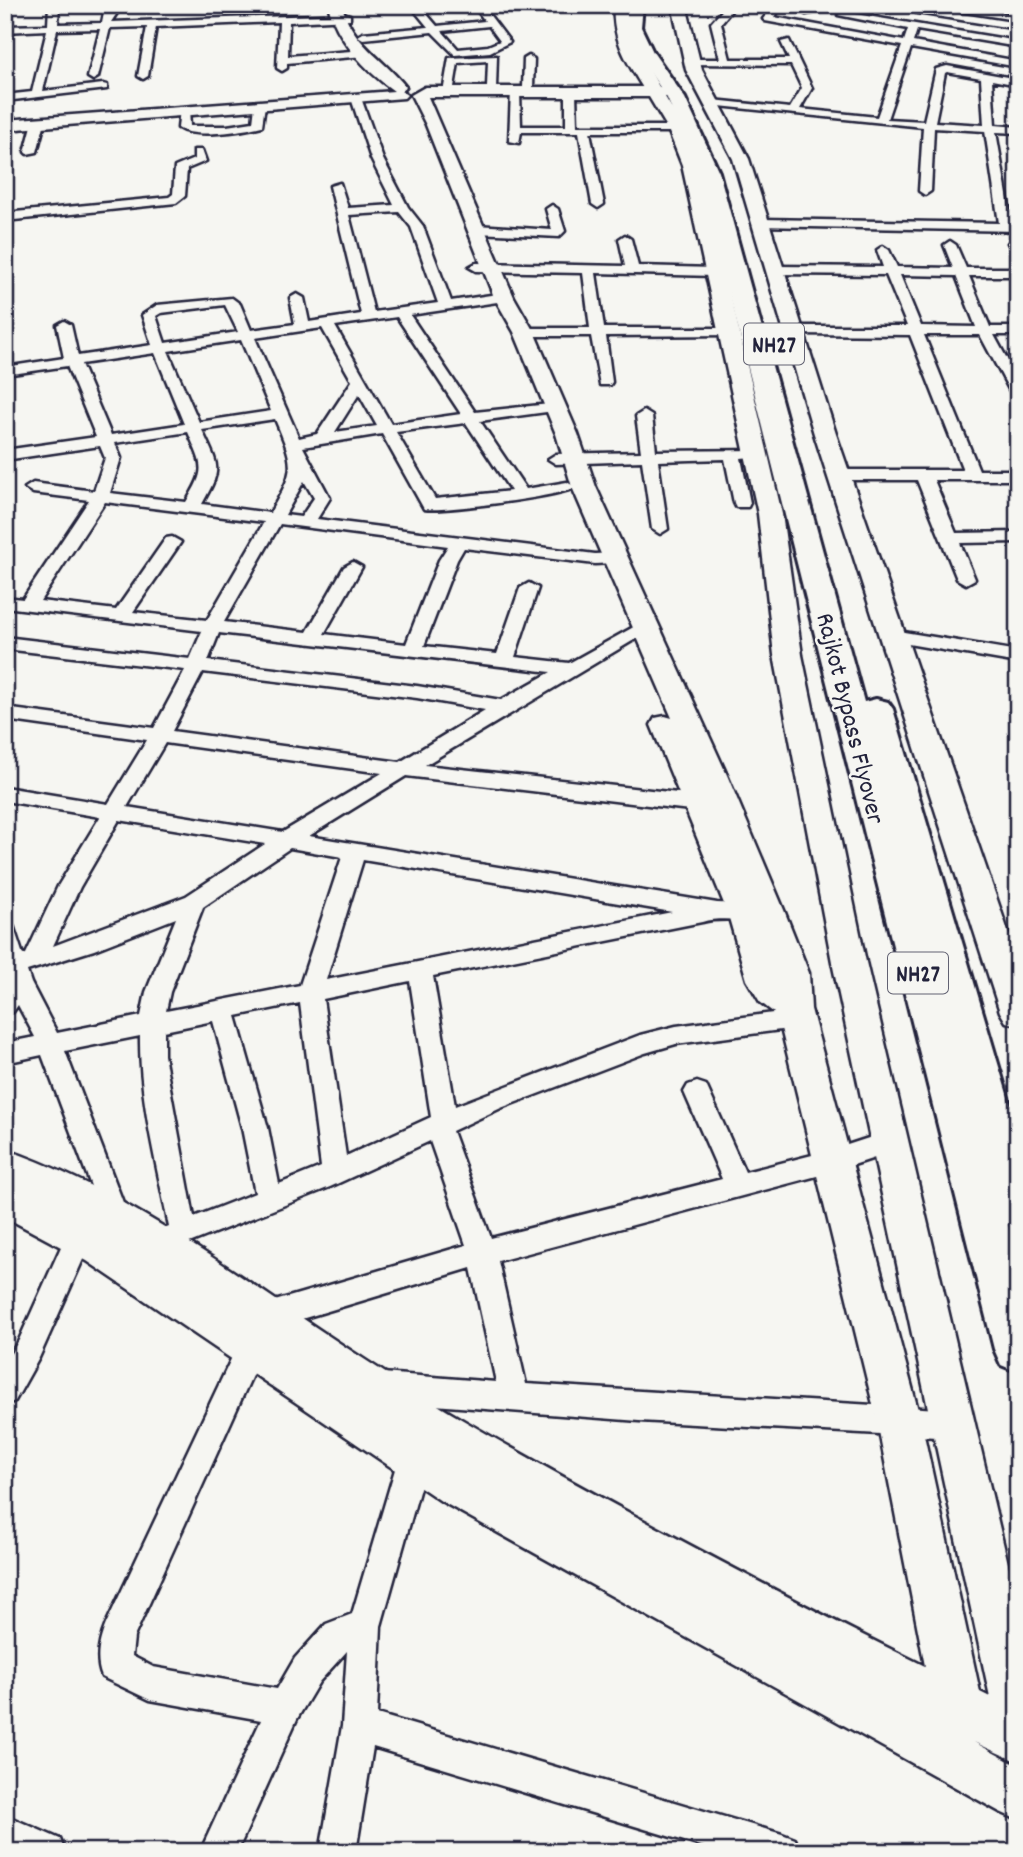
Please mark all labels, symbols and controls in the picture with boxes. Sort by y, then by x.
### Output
road number: NH27 [744,324,804,365]
street label: Rajkot Bypass Flyover [805,610,893,829]
road number: NH27 [888,953,948,993]

